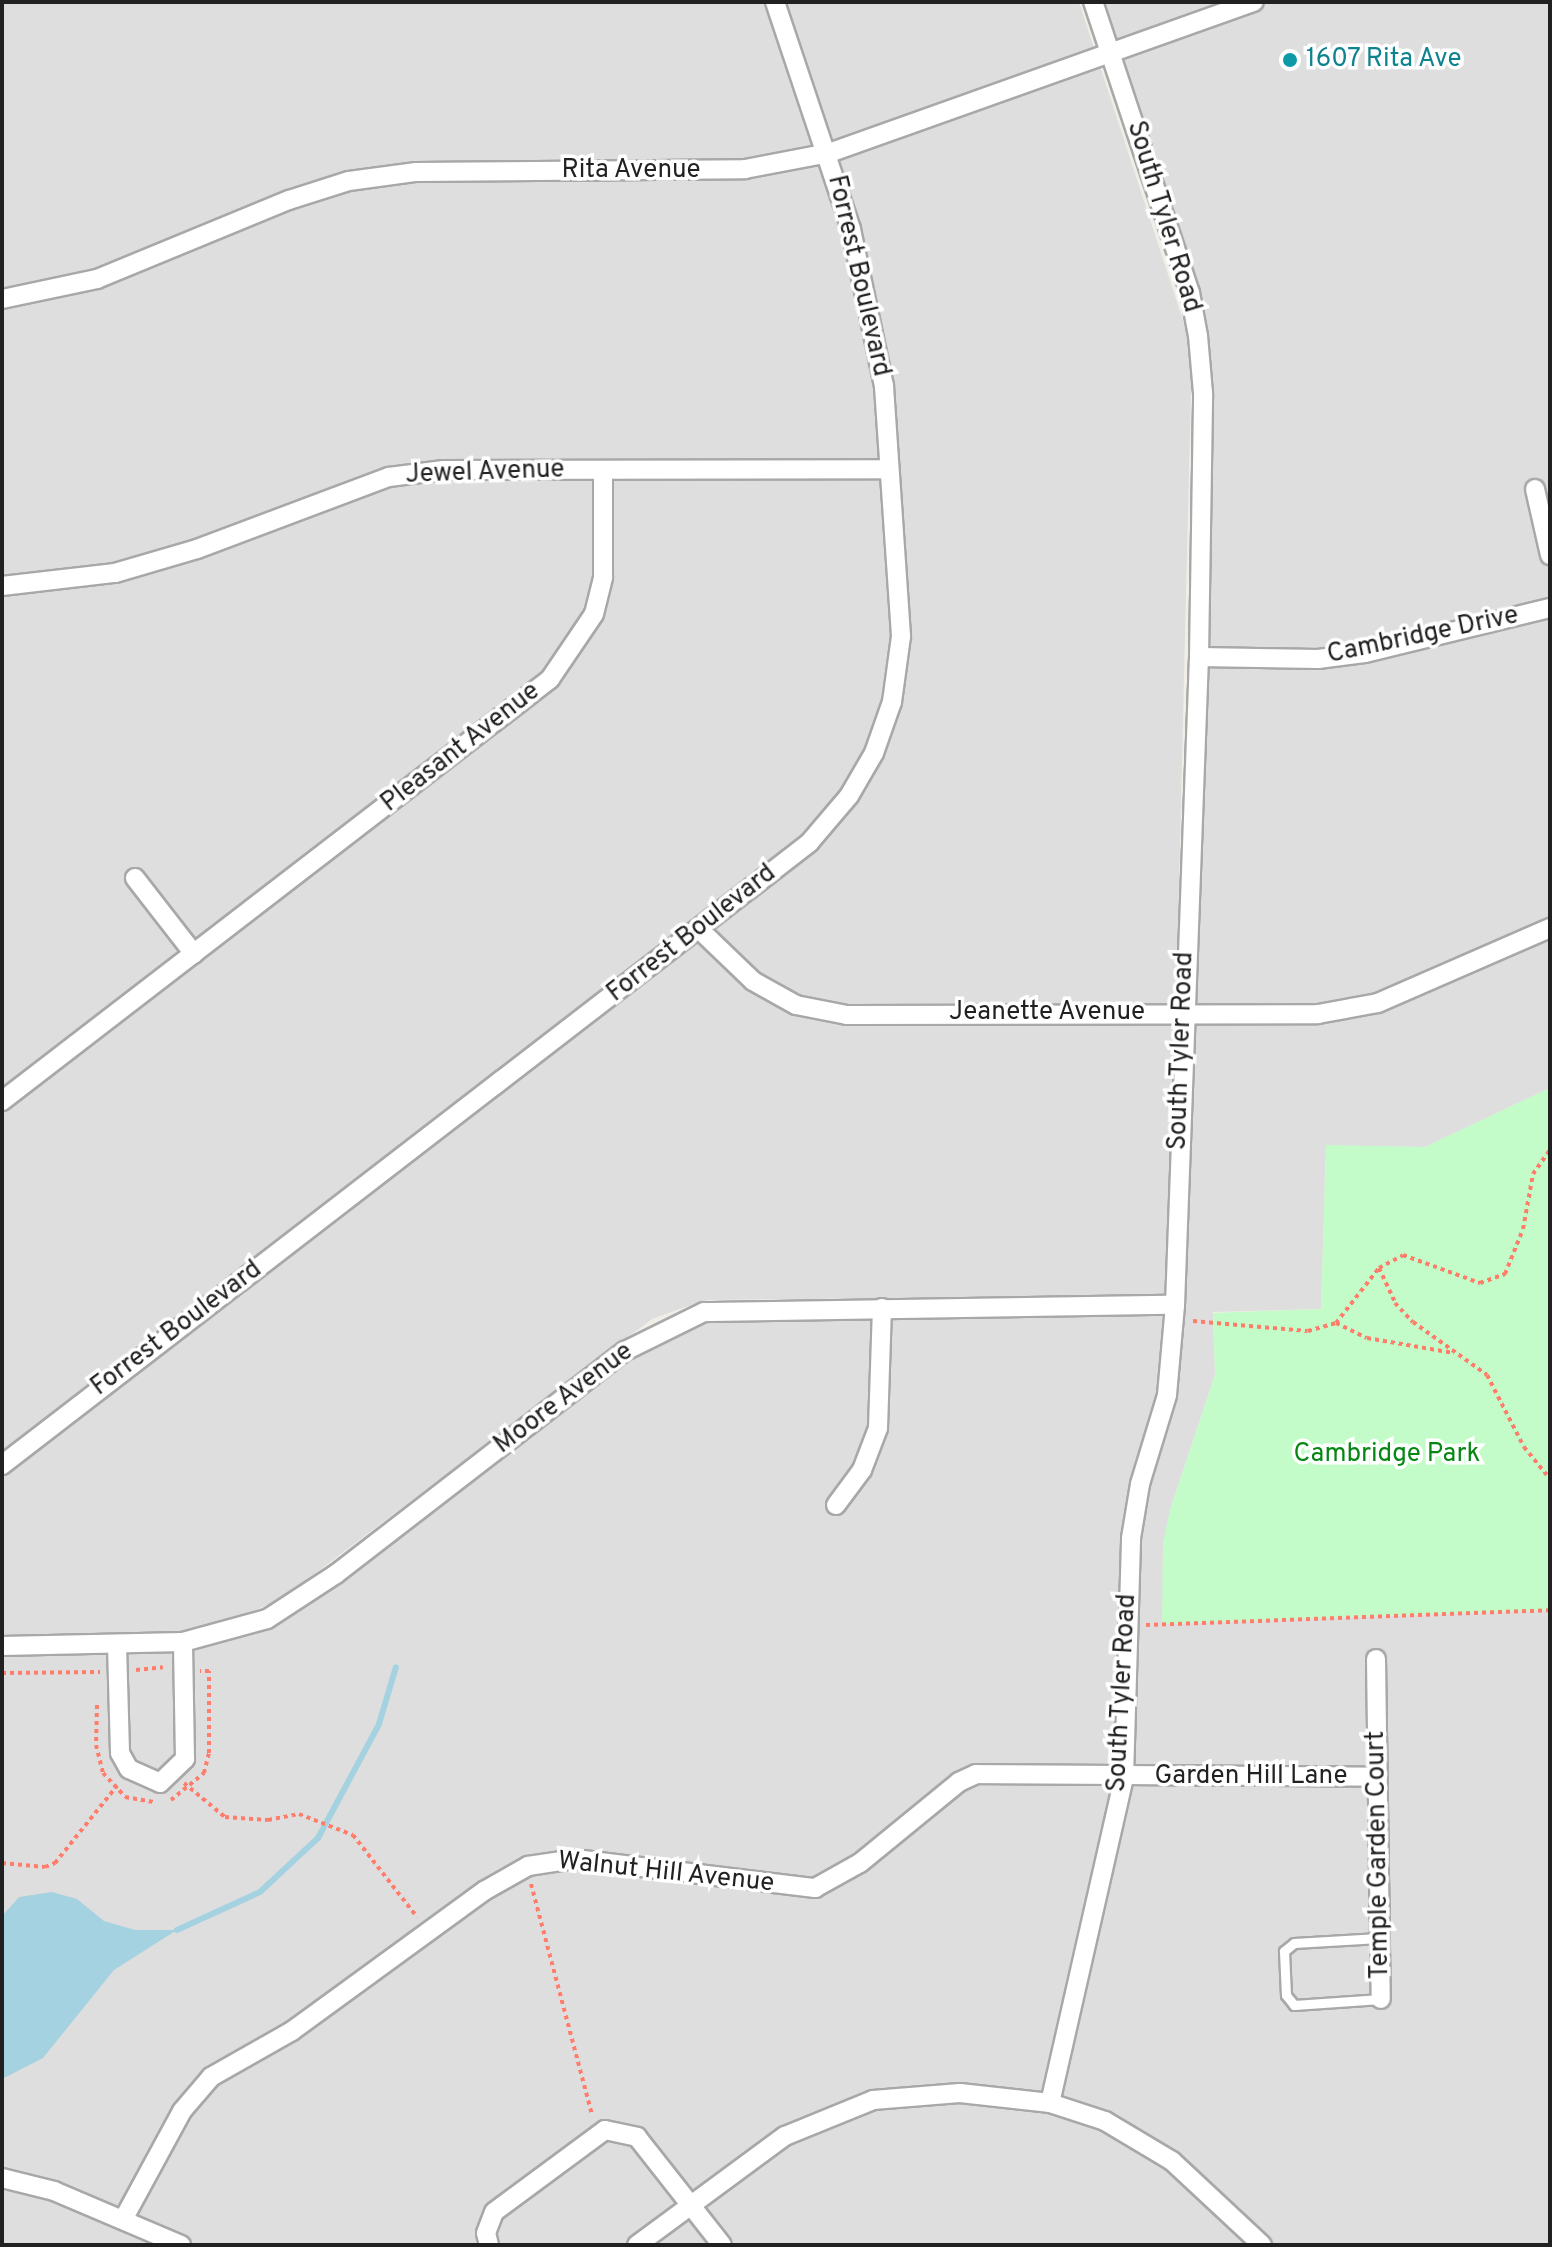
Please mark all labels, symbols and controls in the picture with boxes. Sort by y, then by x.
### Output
place label: 1607 Rita Ave [1306,44,1464,76]
marker: 1607 Rita Ave [1281,51,1299,69]
street label: South Tyler Road [1119,117,1207,317]
street label: Rita Avenue [561,155,701,187]
street label: Forrest Boulevard [820,172,896,380]
street label: Jewel Avenue [404,455,566,491]
street label: Cambridge Drive [1325,600,1521,672]
street label: Pleasant Avenue [375,676,547,820]
street label: Forrest Boulevard [601,858,783,1010]
street label: South Tyler Road [1163,951,1201,1151]
street label: Jeanette Avenue [949,997,1145,1029]
street label: Forrest Boulevard [86,1255,268,1403]
street label: Moore Avenue [488,1336,640,1462]
park label: Cambridge Park [1294,1439,1480,1471]
street label: South Tyler Road [1102,1592,1144,1794]
street label: Temple Garden Court [1361,1730,1397,1980]
street label: Garden Hill Lane [1154,1761,1348,1793]
street label: Walnut Hill Avenue [556,1846,776,1900]

